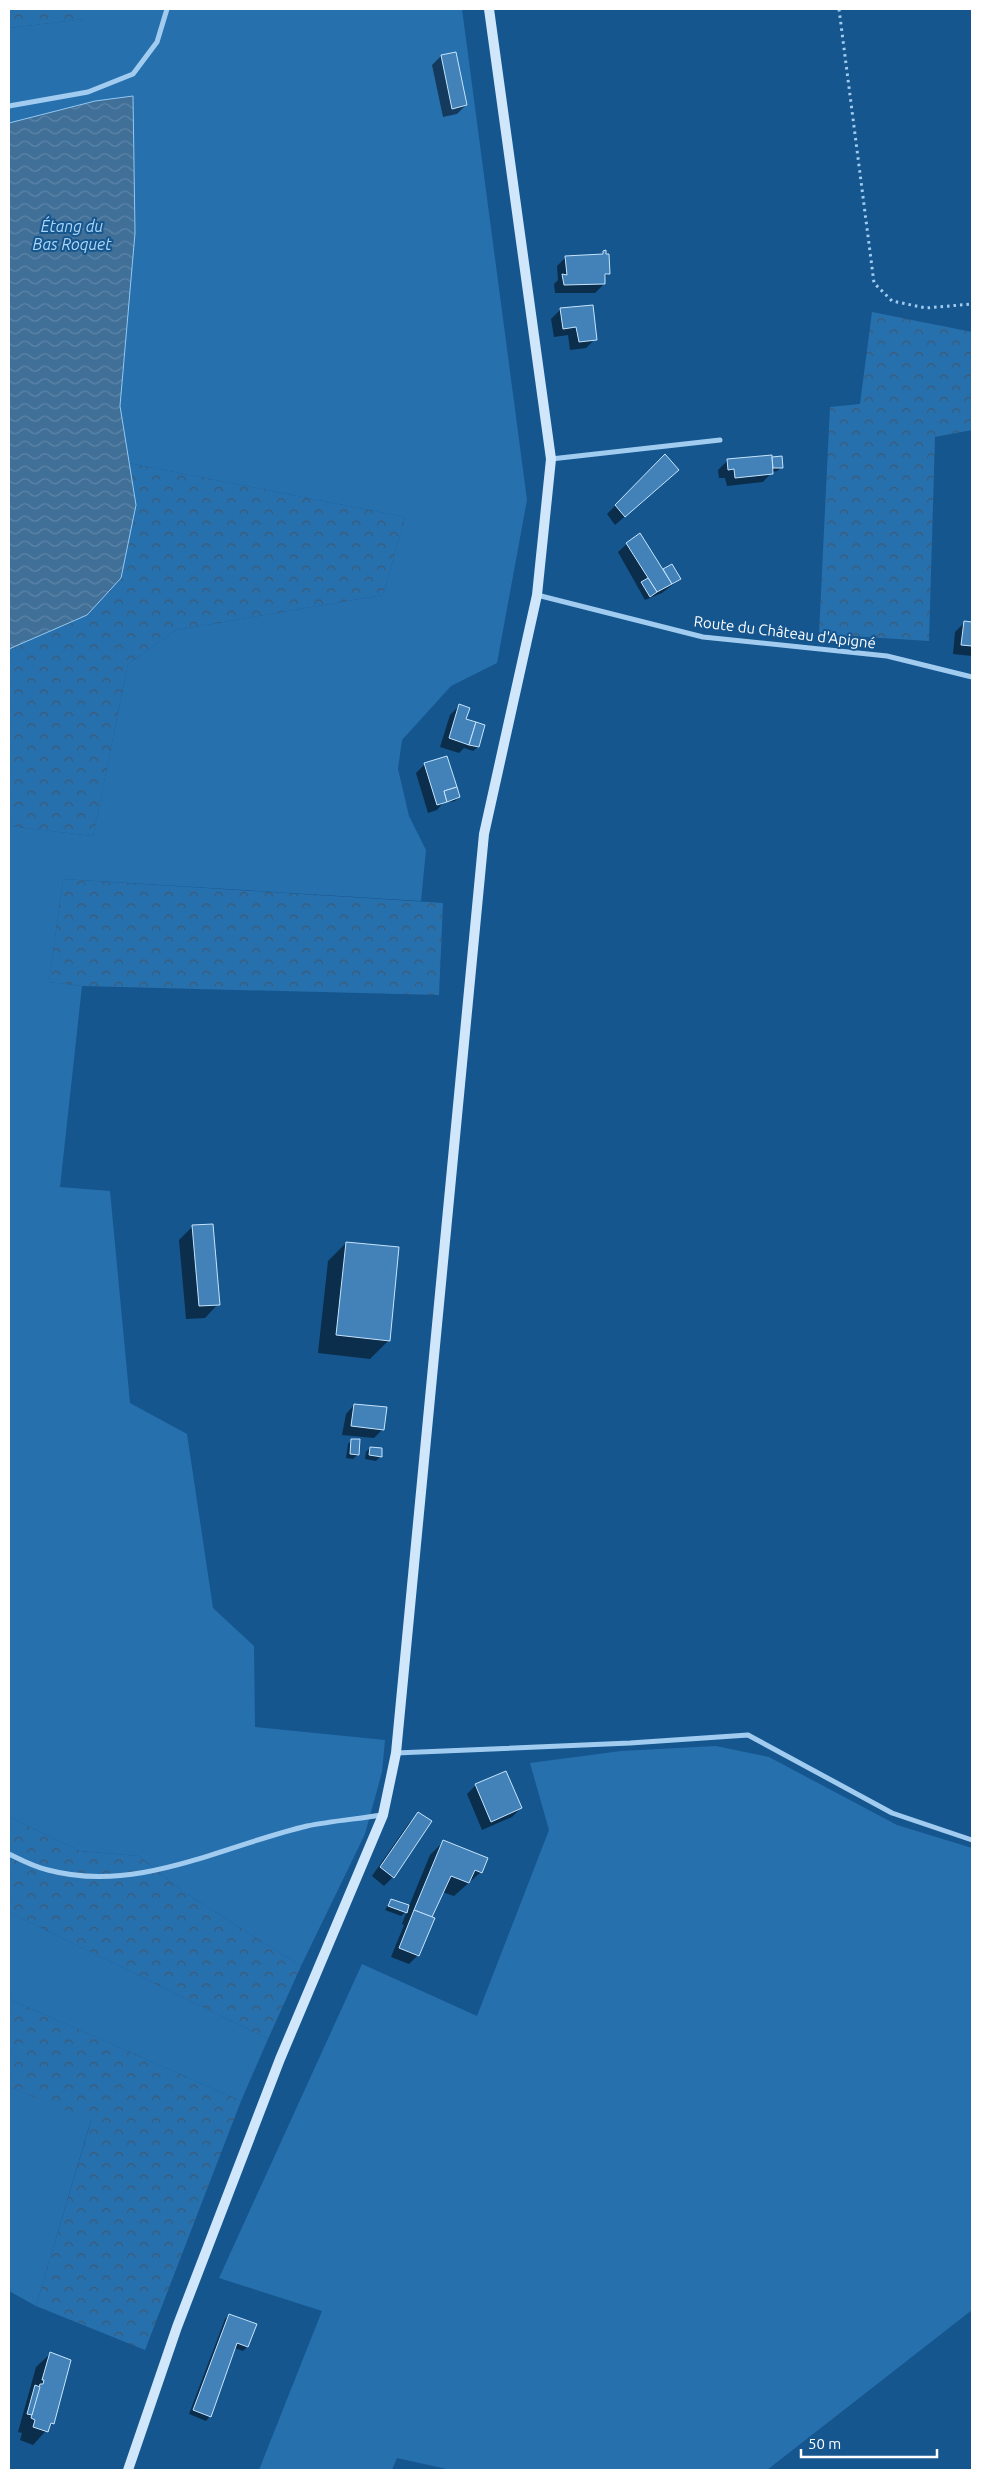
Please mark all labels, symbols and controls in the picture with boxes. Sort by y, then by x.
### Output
water label: Étang du Bas Roquet [33,215,112,253]
street label: Route du Château d'Apigné [693,612,877,652]
scale bar [801,2426,937,2458]
text: 50 m [808,2435,841,2452]

